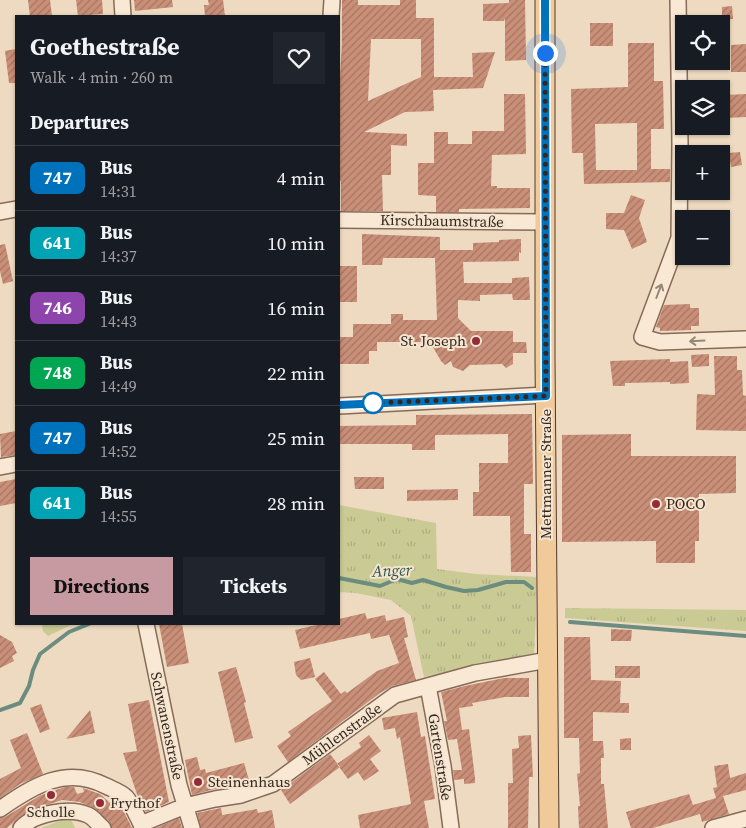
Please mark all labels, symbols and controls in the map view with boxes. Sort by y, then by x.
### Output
map controls [675,15,730,265]
button: locate [675,15,730,70]
text: Goethestraße [30,30,180,63]
button: heart [273,32,325,84]
your location [533,41,558,66]
text: Walk · 4 min · 260 m [30,66,173,88]
button: layers [675,80,730,135]
text: Departures [30,109,129,135]
button: + [675,145,730,200]
text: Bus [100,154,132,180]
text: 747 [43,165,72,190]
text: 4 min [277,165,325,191]
text: 14:31 [100,180,137,202]
street label: Kirschbaumstraße [380,209,504,232]
button: − [675,210,730,265]
text: Bus [100,219,132,245]
text: 641 [43,230,72,255]
text: 10 min [267,230,325,256]
text: 14:37 [100,245,137,267]
text: Bus [100,284,132,310]
one-way arrow [655,284,664,300]
text: 746 [43,295,72,320]
text: 16 min [267,295,325,321]
text: 14:43 [100,310,137,332]
place label: St. Joseph [400,330,466,351]
marker: St. Joseph [470,335,482,347]
one-way arrow [690,337,706,346]
text: Bus [100,349,132,375]
text: 748 [43,360,72,385]
text: 22 min [267,360,325,386]
text: 14:49 [100,375,137,397]
unlabelled marker [362,392,384,414]
street label: Mettmanner Straße [535,409,556,539]
text: Bus [100,414,132,440]
text: 747 [43,425,72,450]
text: 25 min [267,425,325,451]
text: 14:52 [100,440,137,462]
text: Bus [100,479,132,505]
text: 641 [43,490,72,515]
text: 28 min [267,490,325,516]
place label: POCO [666,493,706,514]
marker: POCO [650,498,662,510]
text: 14:55 [100,505,137,527]
button: Directions [30,557,173,615]
button: Tickets [183,557,325,615]
water label: Anger [371,558,413,582]
street label: Schwanenstraße [146,670,189,782]
street label: Mühlenstraße [298,697,386,770]
street label: Gartenstraße [423,712,458,802]
place label: Steinenhaus [208,771,290,792]
marker: Steinenhaus [192,776,204,788]
marker: Scholle [45,789,57,801]
place label: Frythof [110,792,162,813]
marker: Frythof [94,797,106,809]
place label: Scholle [27,801,76,822]

